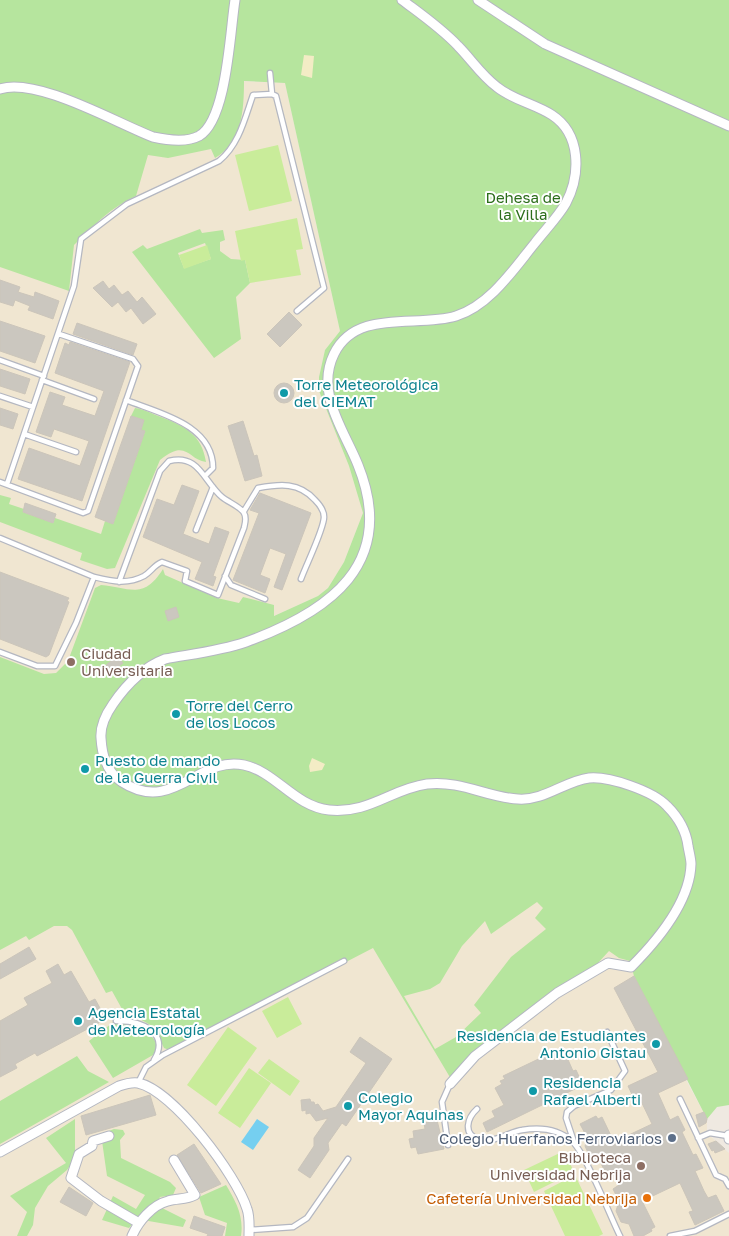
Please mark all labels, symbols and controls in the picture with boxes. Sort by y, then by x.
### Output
park label: Dehesa de la Villa [485,188,561,223]
place label: Torre Meteorológica del CIEMAT [294,375,439,410]
marker: Torre Meteorológica del CIEMAT [278,387,290,399]
place label: Ciudad Universitaria [81,644,173,679]
marker: Ciudad Universitaria [65,656,77,668]
place label: Torre del Cerro de los Locos [186,696,293,731]
marker: Torre del Cerro de los Locos [170,708,182,720]
place label: Puesto de mando de la Guerra Civil [95,751,220,786]
marker: Puesto de mando de la Guerra Civil [79,763,91,775]
place label: Agencia Estatal de Meteorología [88,1003,205,1038]
marker: Agencia Estatal de Meteorología [72,1015,84,1027]
place label: Residencia de Estudiantes Antonio Gistau [456,1026,646,1061]
marker: Residencia de Estudiantes Antonio Gistau [650,1038,662,1050]
place label: Residencia Rafael Alberti [543,1073,641,1108]
marker: Residencia Rafael Alberti [527,1085,539,1097]
place label: Colegio Mayor Aquinas [358,1088,464,1123]
marker: Colegio Mayor Aquinas [342,1100,354,1112]
place label: Colegio Huerfanos Ferroviarios [439,1129,662,1147]
marker: Colegio Huerfanos Ferroviarios [666,1132,678,1144]
place label: Biblioteca Universidad Nebrija [490,1148,631,1183]
marker: Biblioteca Universidad Nebrija [635,1160,647,1172]
place label: Cafetería Universidad Nebrija [426,1189,637,1207]
marker: Cafetería Universidad Nebrija [641,1192,653,1204]

